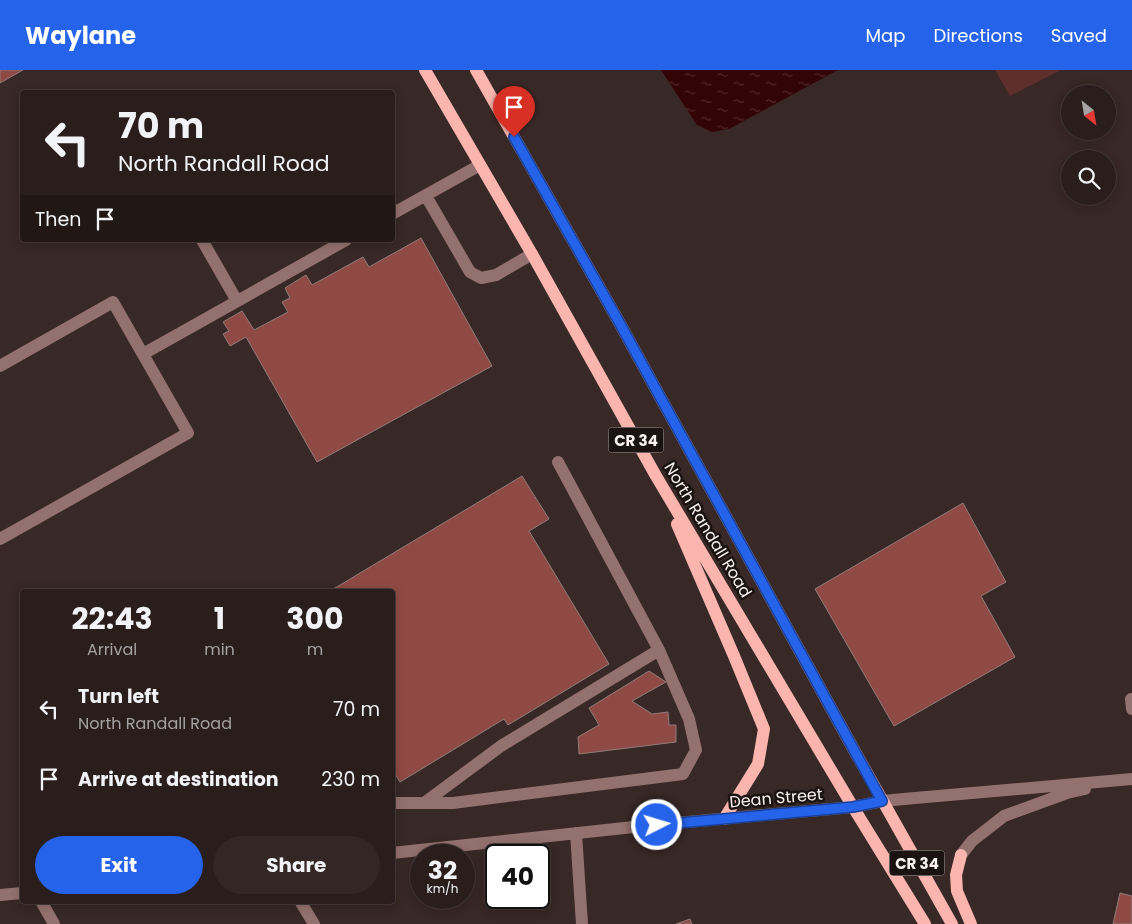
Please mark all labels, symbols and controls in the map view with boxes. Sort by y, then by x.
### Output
text: Waylane [25,19,136,52]
text: Map [866,23,905,48]
text: Directions [933,23,1023,48]
text: Saved [1051,23,1107,48]
north arrow [1061,85,1116,140]
map controls [1061,85,1116,205]
pin [493,86,535,137]
icon: arrive [500,93,528,121]
text: 70 m [118,101,204,150]
icon: left [35,110,100,175]
text: North Randall Road [118,148,330,179]
button: search [1061,150,1116,205]
icon: arrive [91,205,119,233]
text: Then [35,206,81,233]
road number: CR 34 [608,428,664,452]
street label: North Randall Road [658,458,758,602]
text: 22:43 [71,597,153,640]
text: 1 [214,597,225,640]
text: 300 [286,597,344,640]
text: Arrival [87,638,137,661]
text: min [204,638,235,661]
text: m [307,638,323,661]
text: Turn left [78,683,159,710]
icon: left [35,695,63,723]
text: 70 m [333,696,380,723]
text: North Randall Road [78,712,232,735]
icon: arrive [35,765,63,793]
text: Arrive at destination [78,766,279,793]
text: 230 m [321,766,380,793]
street label: Dean Street [728,782,824,814]
position arrow [630,798,682,850]
button: Exit [35,836,203,894]
button: Share [213,836,380,894]
speed limit sign: 40 [485,844,550,909]
road number: CR 34 [890,850,944,876]
text: 32 [428,853,457,888]
text: km/h [427,880,458,897]

